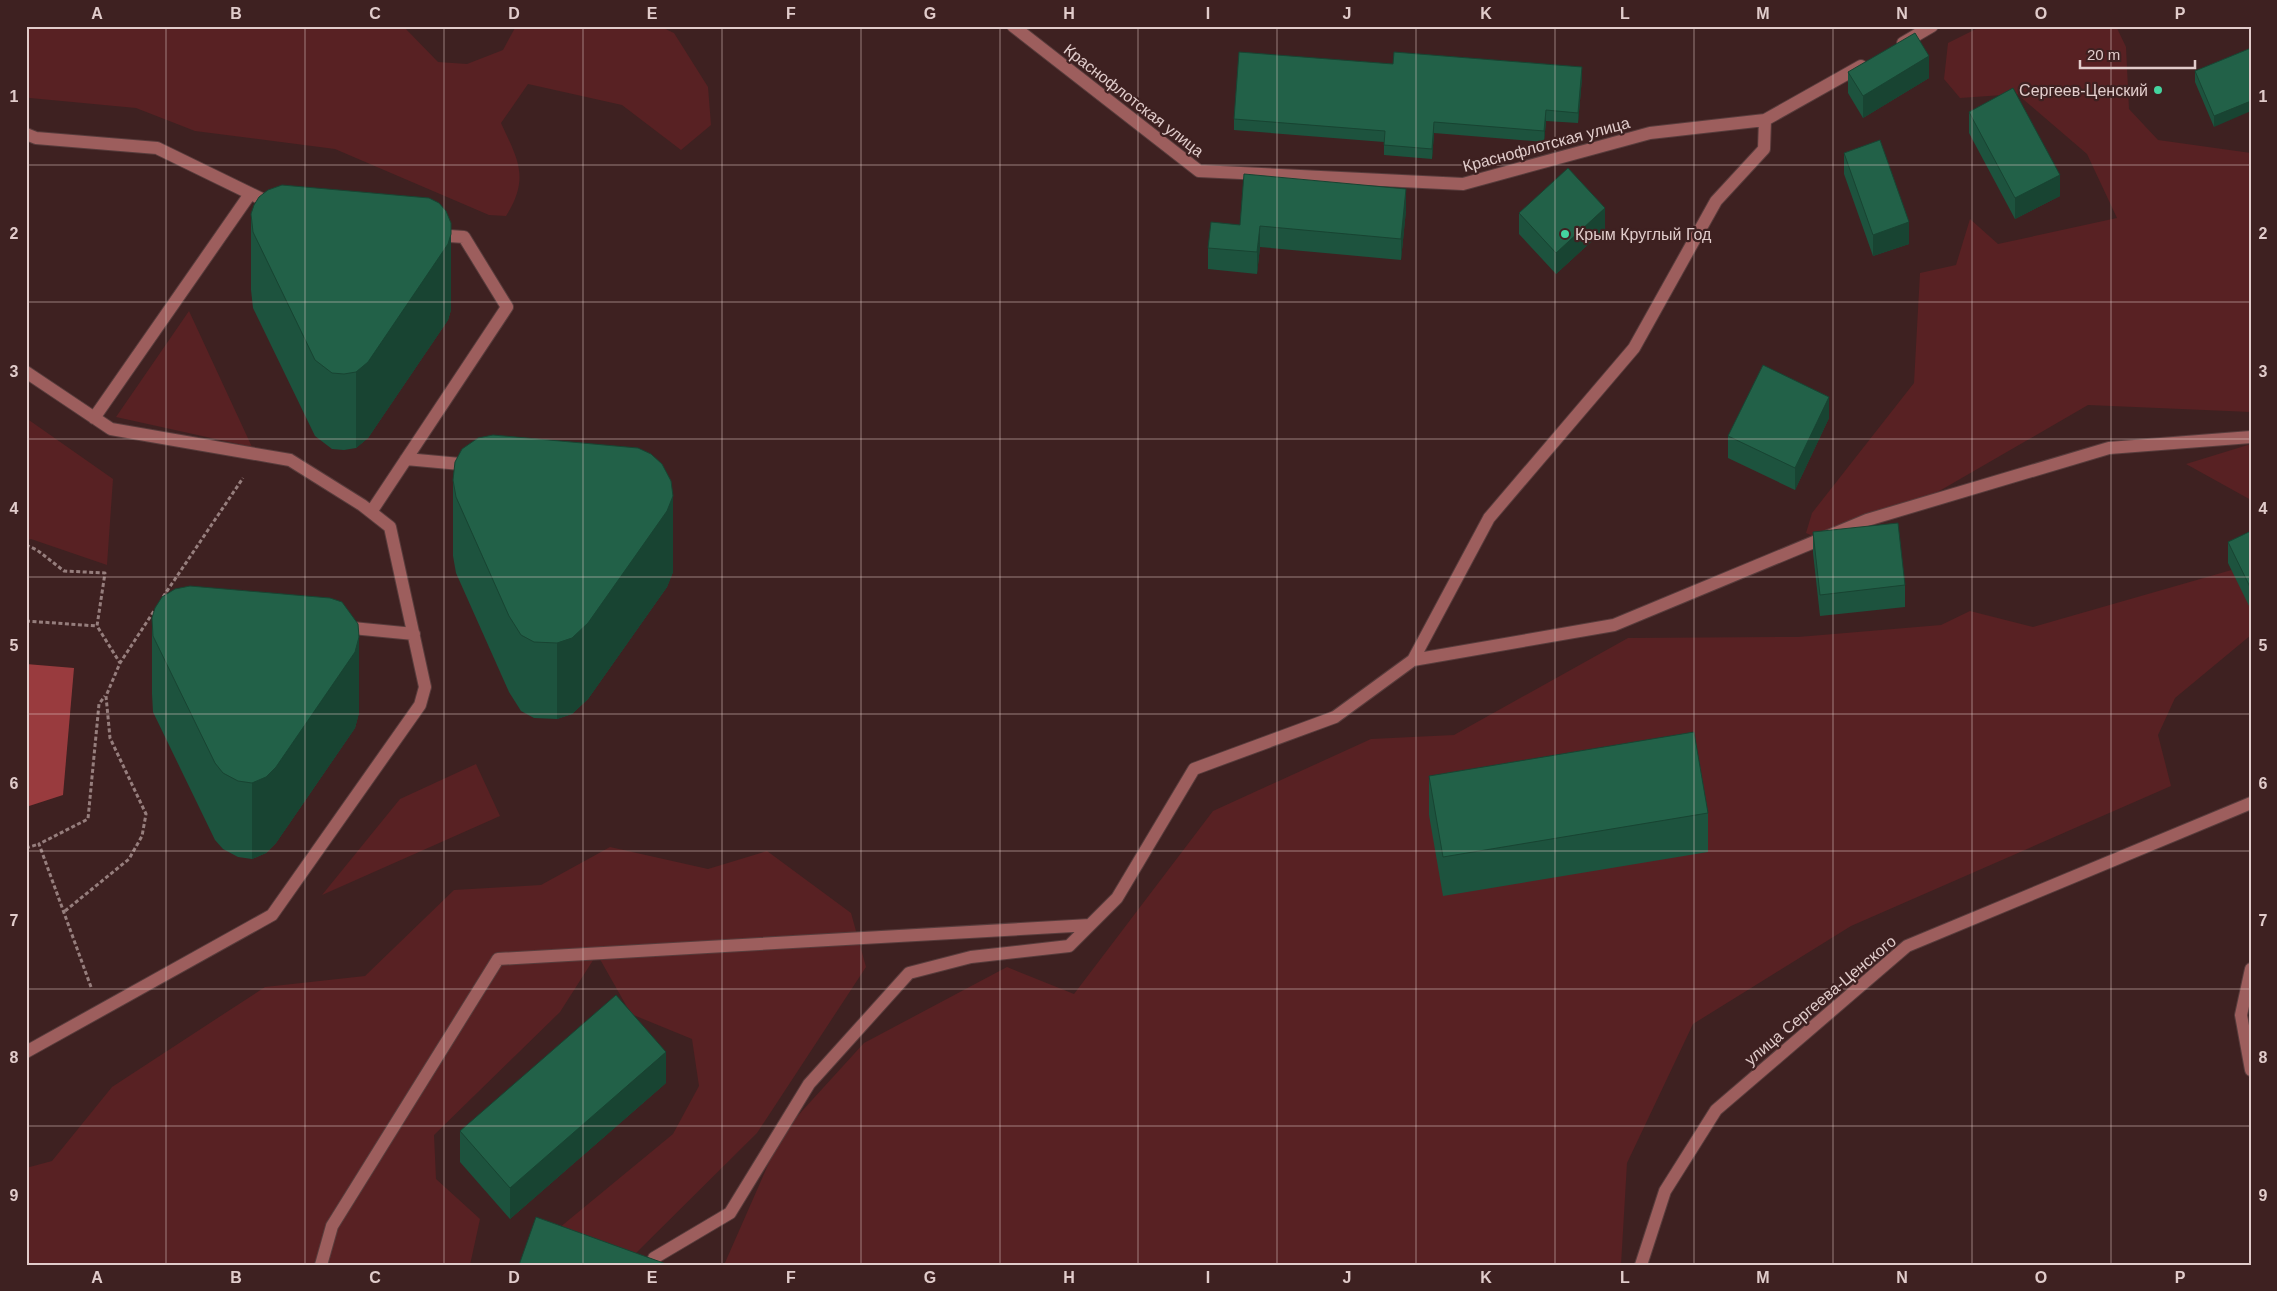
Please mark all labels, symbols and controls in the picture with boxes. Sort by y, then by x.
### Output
text: A [91,5,103,22]
text: B [230,5,242,22]
text: C [369,5,381,22]
text: D [508,5,520,22]
text: E [647,5,658,22]
text: F [786,5,796,22]
text: G [924,5,936,22]
text: H [1063,5,1075,22]
text: I [1206,5,1210,22]
text: J [1343,5,1351,22]
text: K [1480,5,1492,22]
text: L [1620,5,1630,22]
text: M [1756,5,1770,22]
text: N [1896,5,1908,22]
text: O [2035,5,2047,22]
text: P [2175,5,2186,22]
scale bar [2080,38,2194,70]
street label: Краснофлотская улица [1061,41,1207,160]
text: 20 m [2087,46,2120,63]
place label: Сергеев-Ценский [2019,82,2148,99]
marker: Сергеев-Ценский [2152,84,2164,96]
text: 1 [10,88,19,105]
text: 1 [2259,88,2268,105]
street label: Краснофлотская улица [1461,114,1632,175]
text: 2 [10,225,19,242]
text: 2 [2259,225,2268,242]
place label: Крым Круглый Год [1575,226,1712,243]
marker: Крым Круглый Год [1559,228,1571,240]
text: 3 [10,363,19,380]
text: 3 [2259,363,2268,380]
text: 4 [10,500,19,517]
text: 4 [2259,500,2268,517]
text: 5 [10,637,19,654]
text: 5 [2259,637,2268,654]
text: 6 [10,775,19,792]
text: 6 [2259,775,2268,792]
text: 7 [10,912,19,929]
text: 7 [2259,912,2268,929]
street label: улица Сергеева-Ценского [1741,932,1899,1068]
text: 8 [10,1049,19,1066]
text: 8 [2259,1049,2268,1066]
text: 9 [10,1187,19,1204]
text: 9 [2259,1187,2268,1204]
text: A [91,1269,103,1286]
text: B [230,1269,242,1286]
text: C [369,1269,381,1286]
text: D [508,1269,520,1286]
text: E [647,1269,658,1286]
text: F [786,1269,796,1286]
text: G [924,1269,936,1286]
text: H [1063,1269,1075,1286]
text: I [1206,1269,1210,1286]
text: J [1343,1269,1351,1286]
text: K [1480,1269,1492,1286]
text: L [1620,1269,1630,1286]
text: M [1756,1269,1770,1286]
text: N [1896,1269,1908,1286]
text: O [2035,1269,2047,1286]
text: P [2175,1269,2186,1286]

